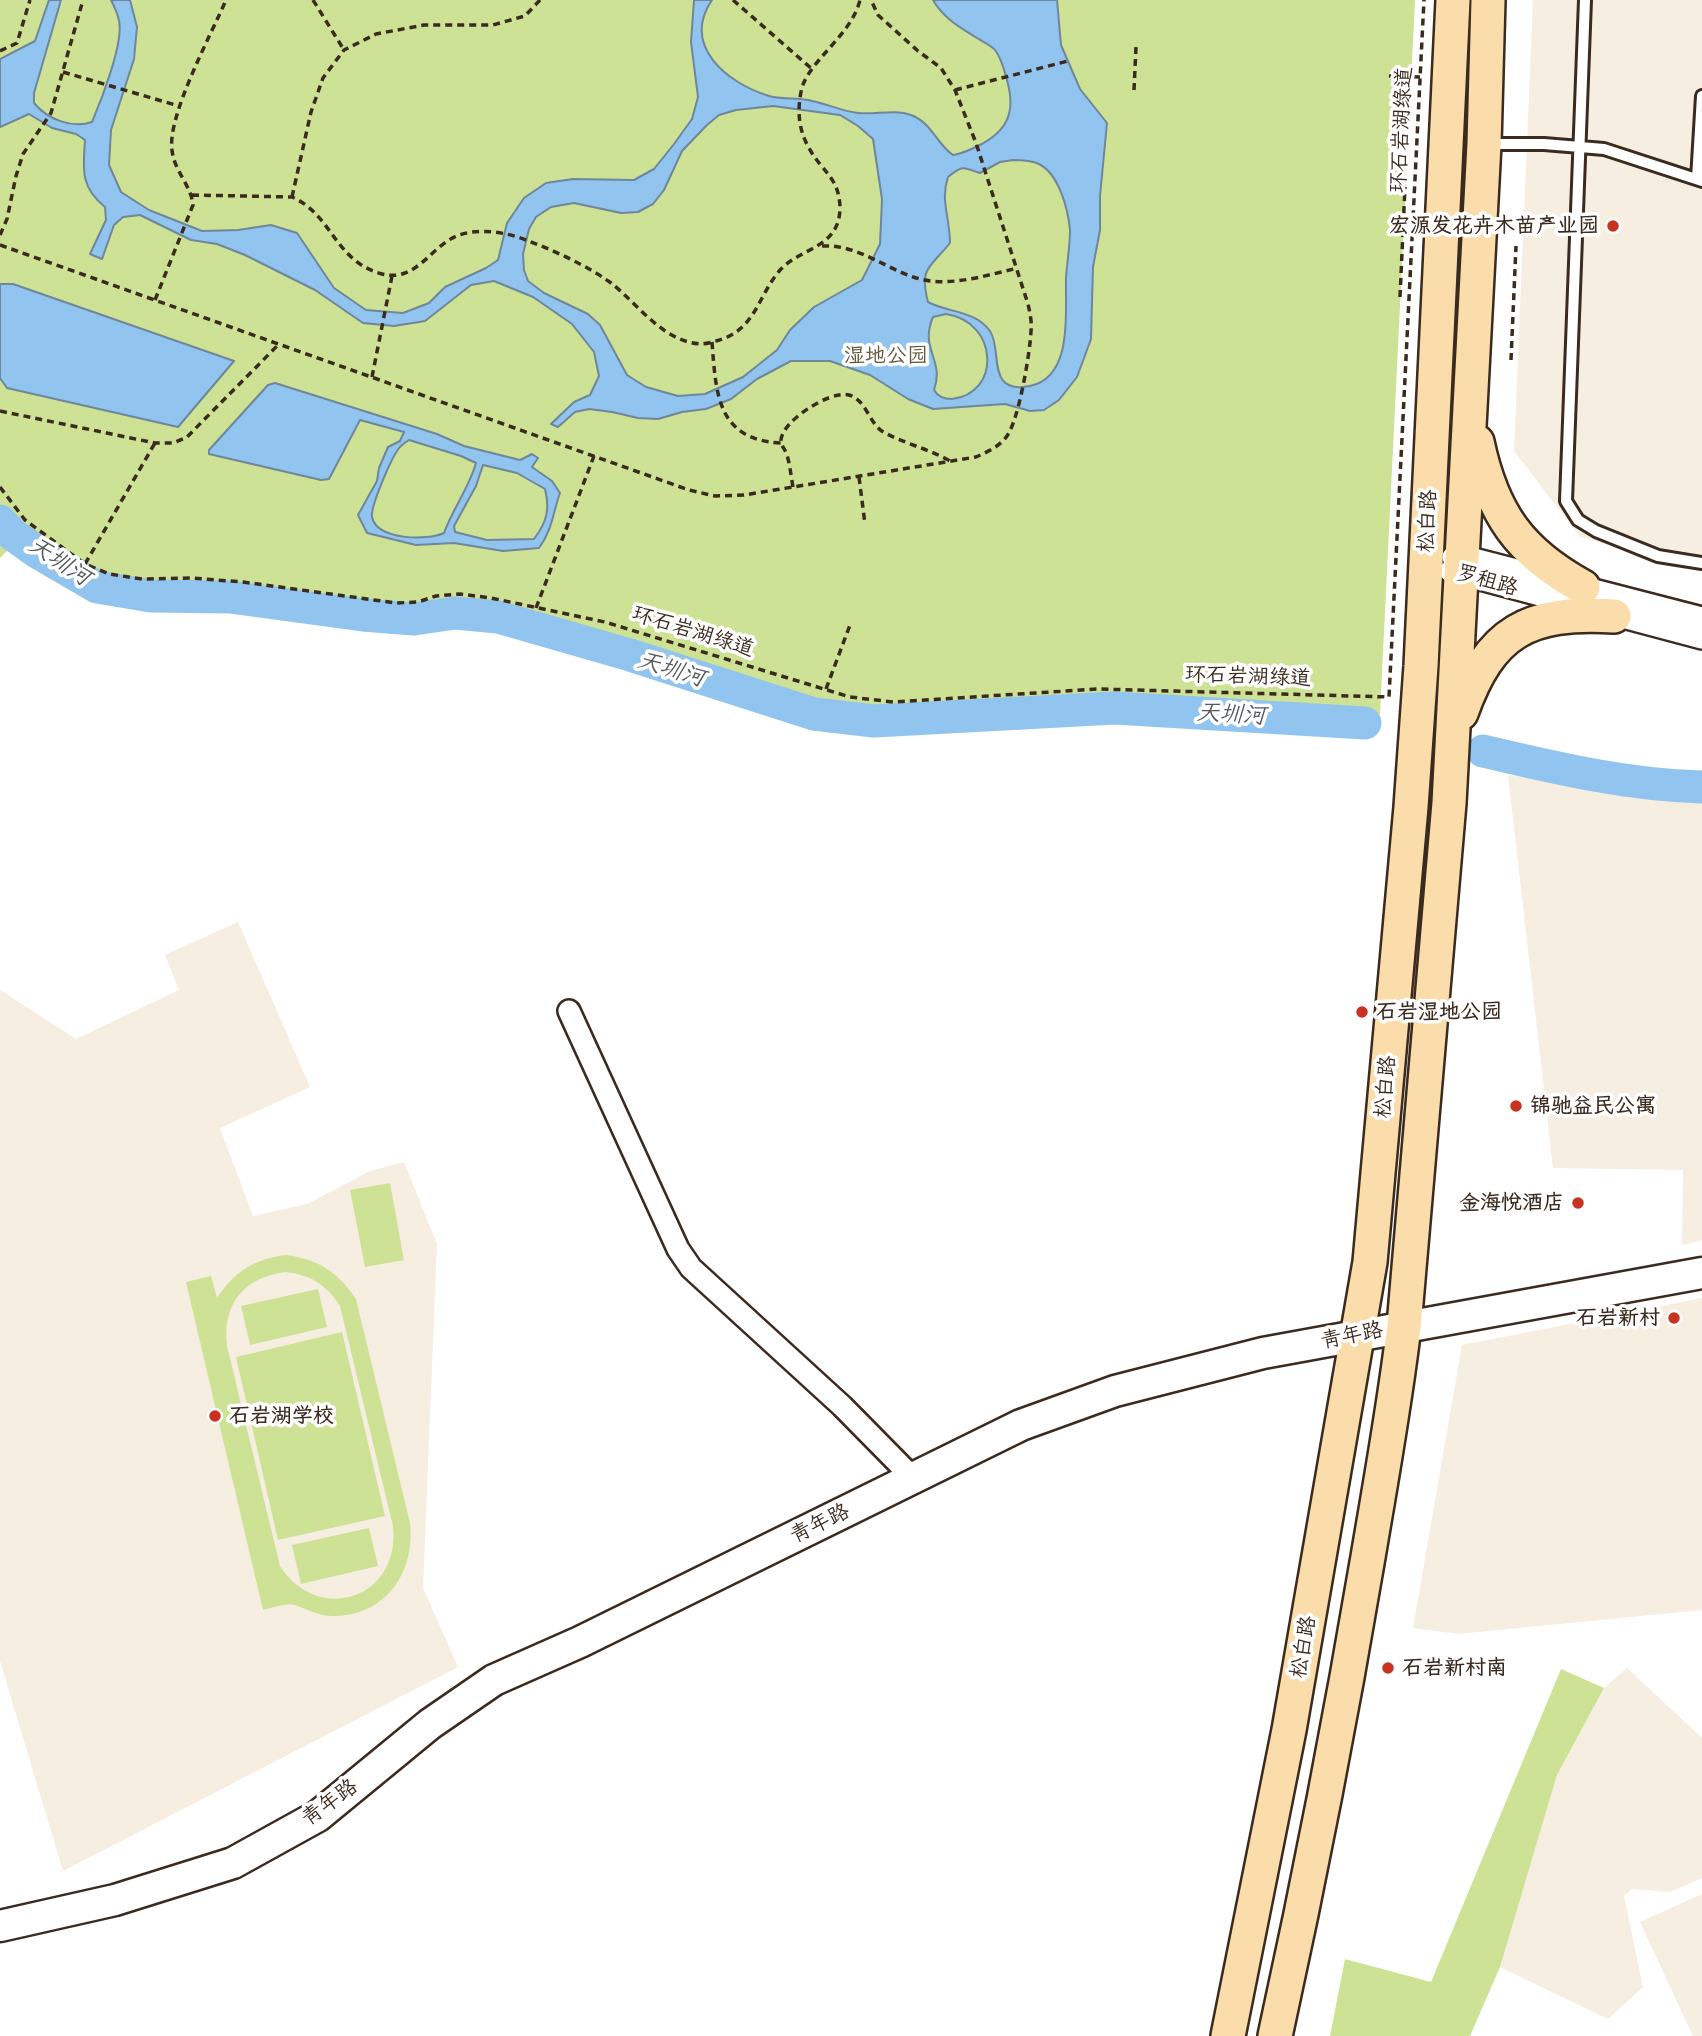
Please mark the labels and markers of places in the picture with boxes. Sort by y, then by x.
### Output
place label: 宏源发花卉木苗产业园 [1389,213,1599,239]
marker: 宏源发花卉木苗产业园 [1605,218,1621,234]
place label: 石岩湿地公园 [1376,999,1502,1025]
marker: 石岩湿地公园 [1354,1004,1370,1020]
place label: 锦驰益民公寓 [1530,1093,1656,1119]
marker: 锦驰益民公寓 [1508,1098,1524,1114]
place label: 金海悦酒店 [1459,1190,1564,1216]
marker: 金海悦酒店 [1570,1195,1586,1211]
place label: 石岩新村 [1576,1305,1660,1331]
marker: 石岩新村 [1666,1310,1682,1326]
place label: 石岩湖学校 [229,1403,334,1429]
marker: 石岩湖学校 [207,1408,223,1424]
place label: 石岩新村南 [1402,1655,1507,1681]
marker: 石岩新村南 [1380,1660,1396,1676]

